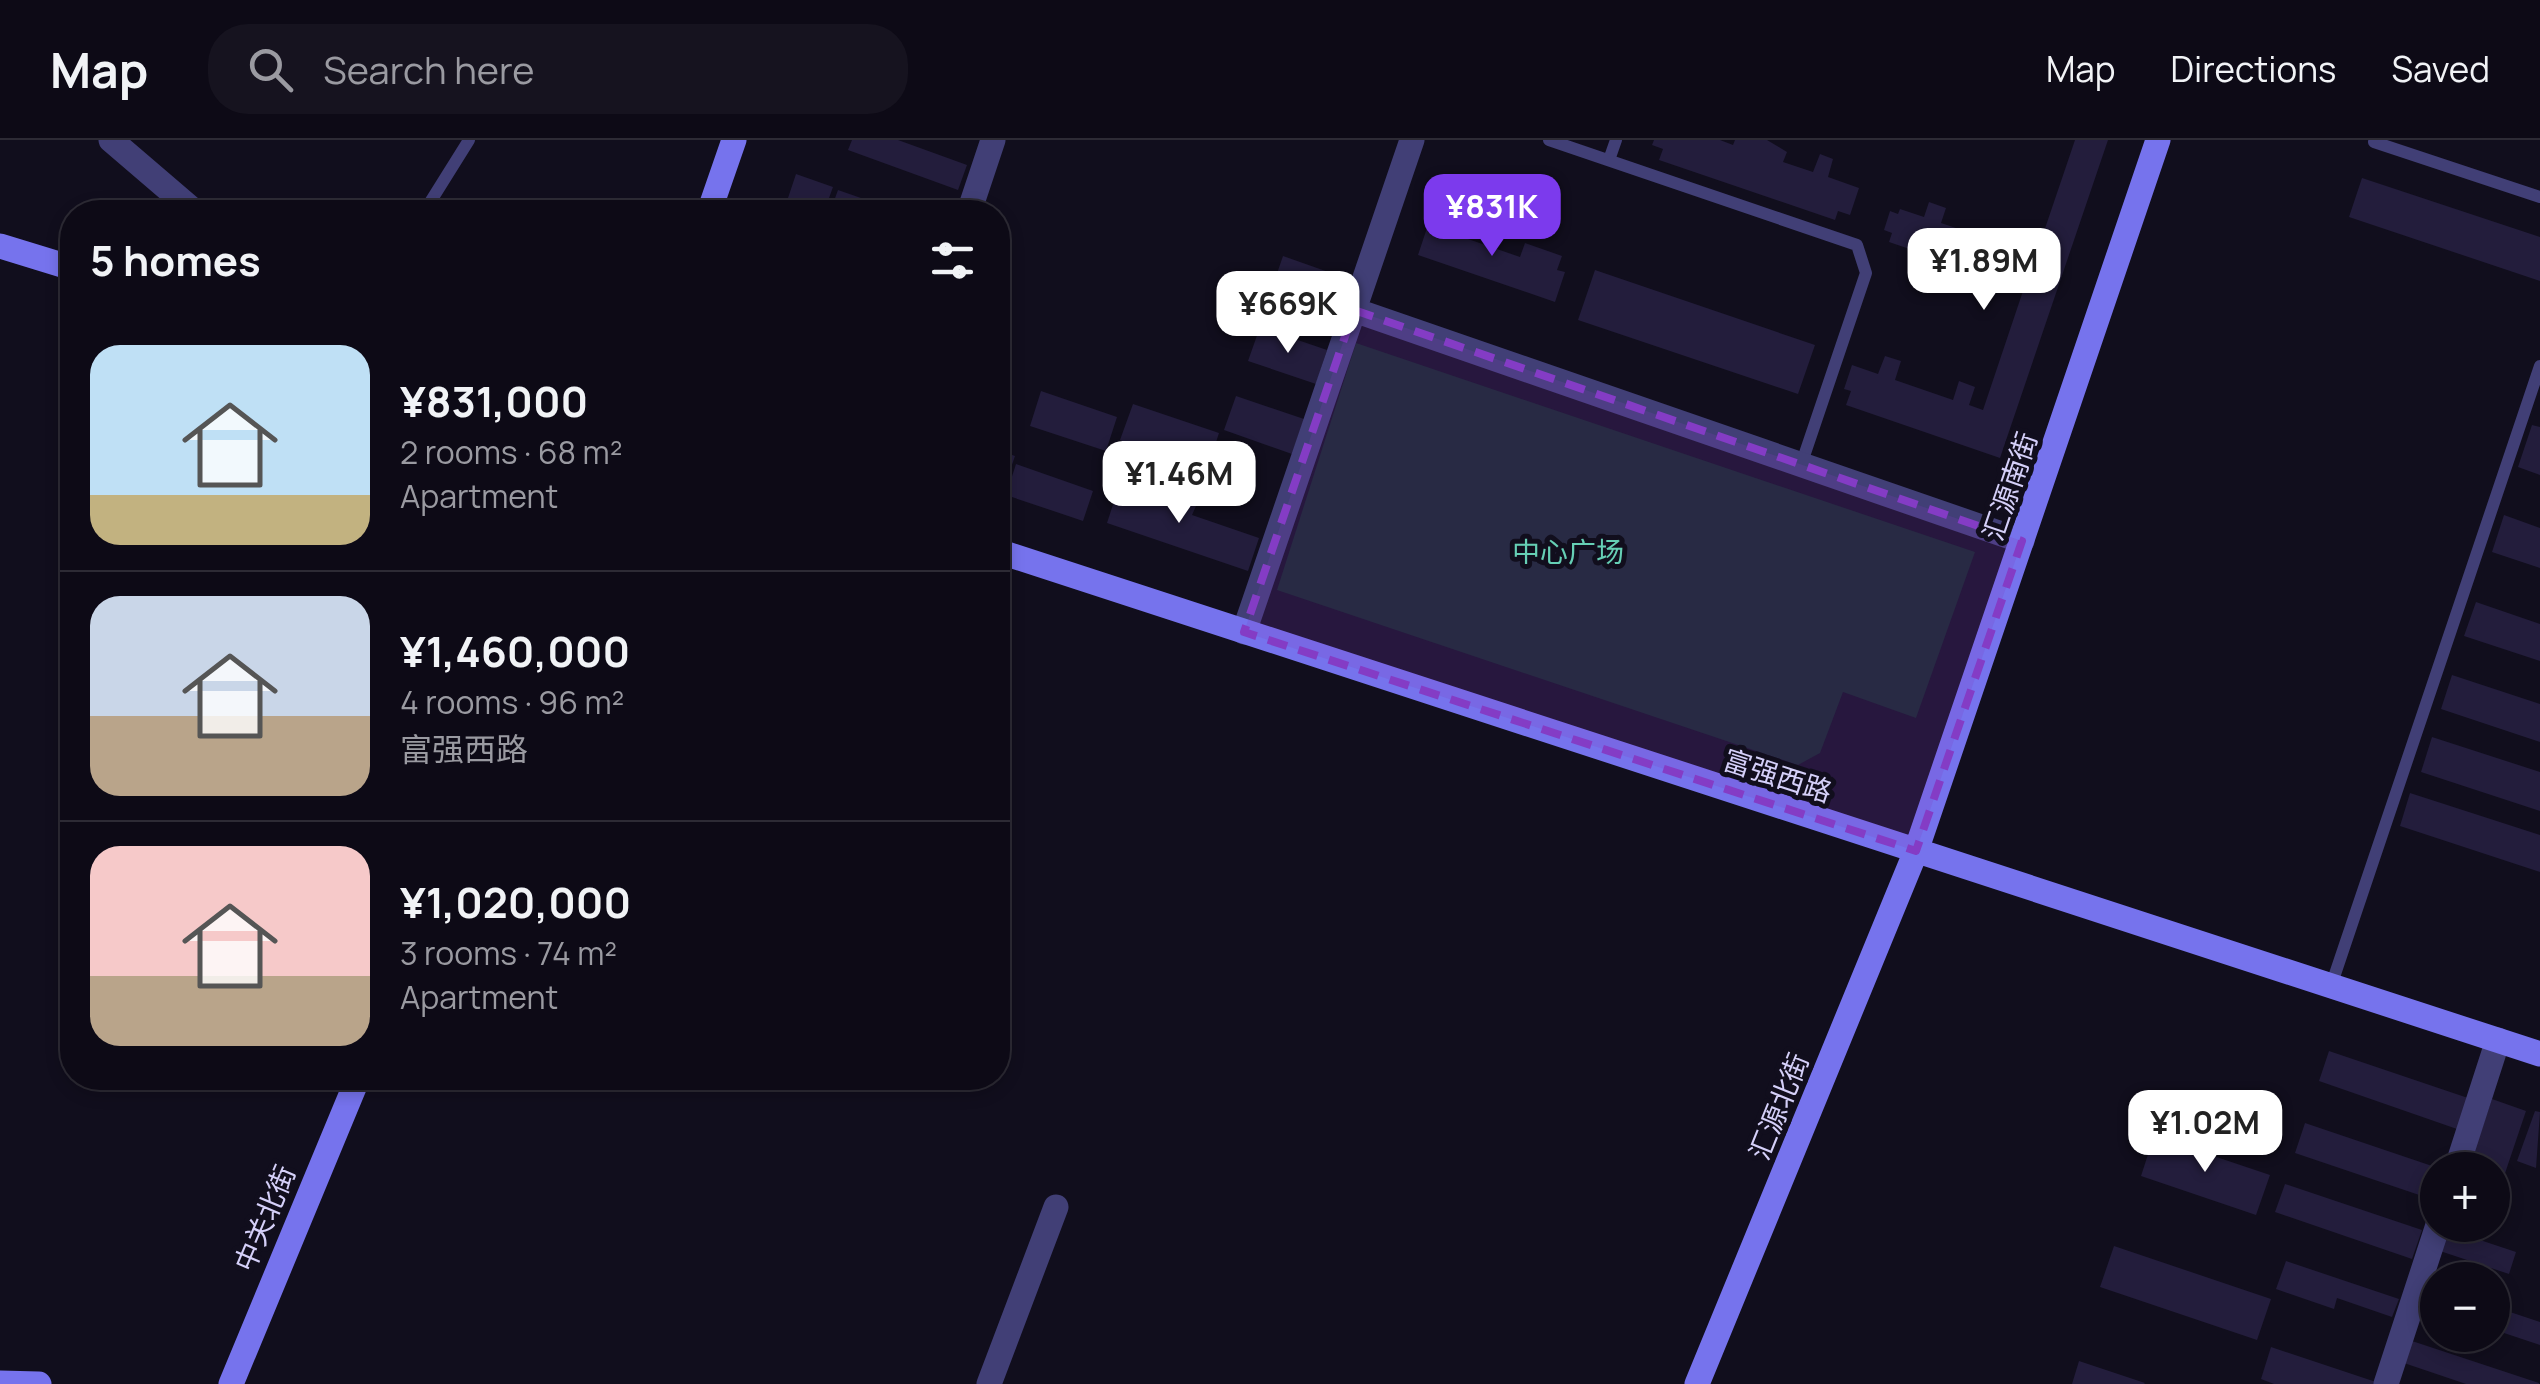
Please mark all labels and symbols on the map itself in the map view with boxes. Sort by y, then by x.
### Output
pin: ¥831K [1422,174,1562,259]
pin: ¥1.89M [1903,228,2065,313]
pin: ¥669K [1218,271,1358,356]
street label: 汇源南街 [1973,427,2045,545]
pin: ¥1.46M [1098,441,1260,526]
park label: 中心广场 [1512,532,1624,570]
street label: 富强西路 [1719,740,1837,810]
street label: 汇源北街 [1739,1047,1817,1165]
pin: ¥1.02M [2124,1090,2286,1175]
street label: 中关北街 [225,1159,303,1277]

